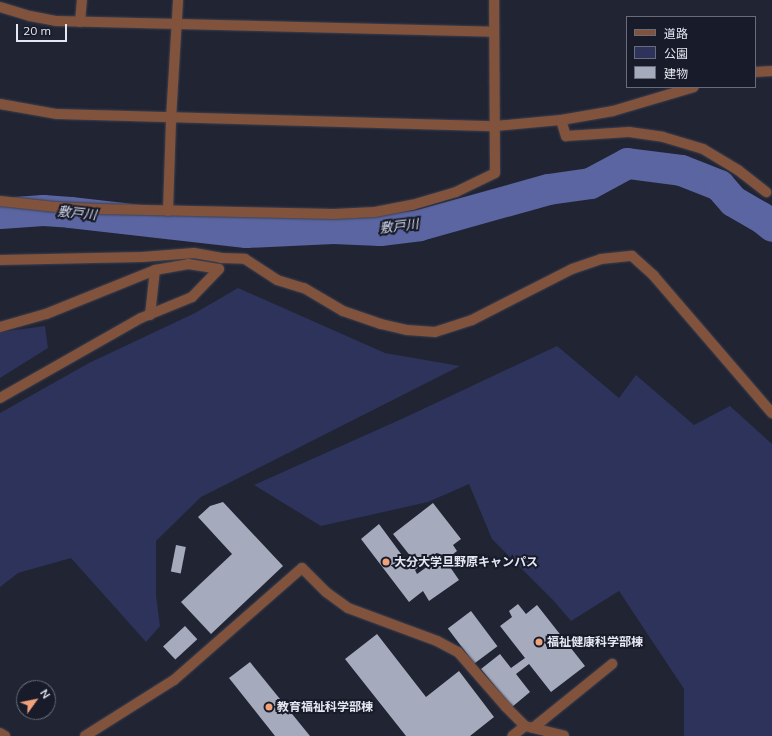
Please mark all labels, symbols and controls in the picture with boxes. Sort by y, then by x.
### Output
scale bar [18,16,69,42]
legend [626,16,756,88]
text: 20 m [23,23,51,38]
text: 道路 [664,26,688,41]
text: 公園 [664,46,688,61]
text: 建物 [664,66,688,81]
water label: 敷戸川 [57,203,97,223]
water label: 敷戸川 [379,216,419,236]
place label: 大分大学旦野原キャンパス [394,555,538,569]
marker: 大分大学旦野原キャンパス [381,557,391,567]
place label: 福祉健康科学部棟 [547,635,643,649]
marker: 福祉健康科学部棟 [534,637,544,647]
north arrow [16,680,56,720]
text: N [37,687,53,701]
place label: 教育福祉科学部棟 [277,700,373,714]
marker: 教育福祉科学部棟 [264,702,274,712]

